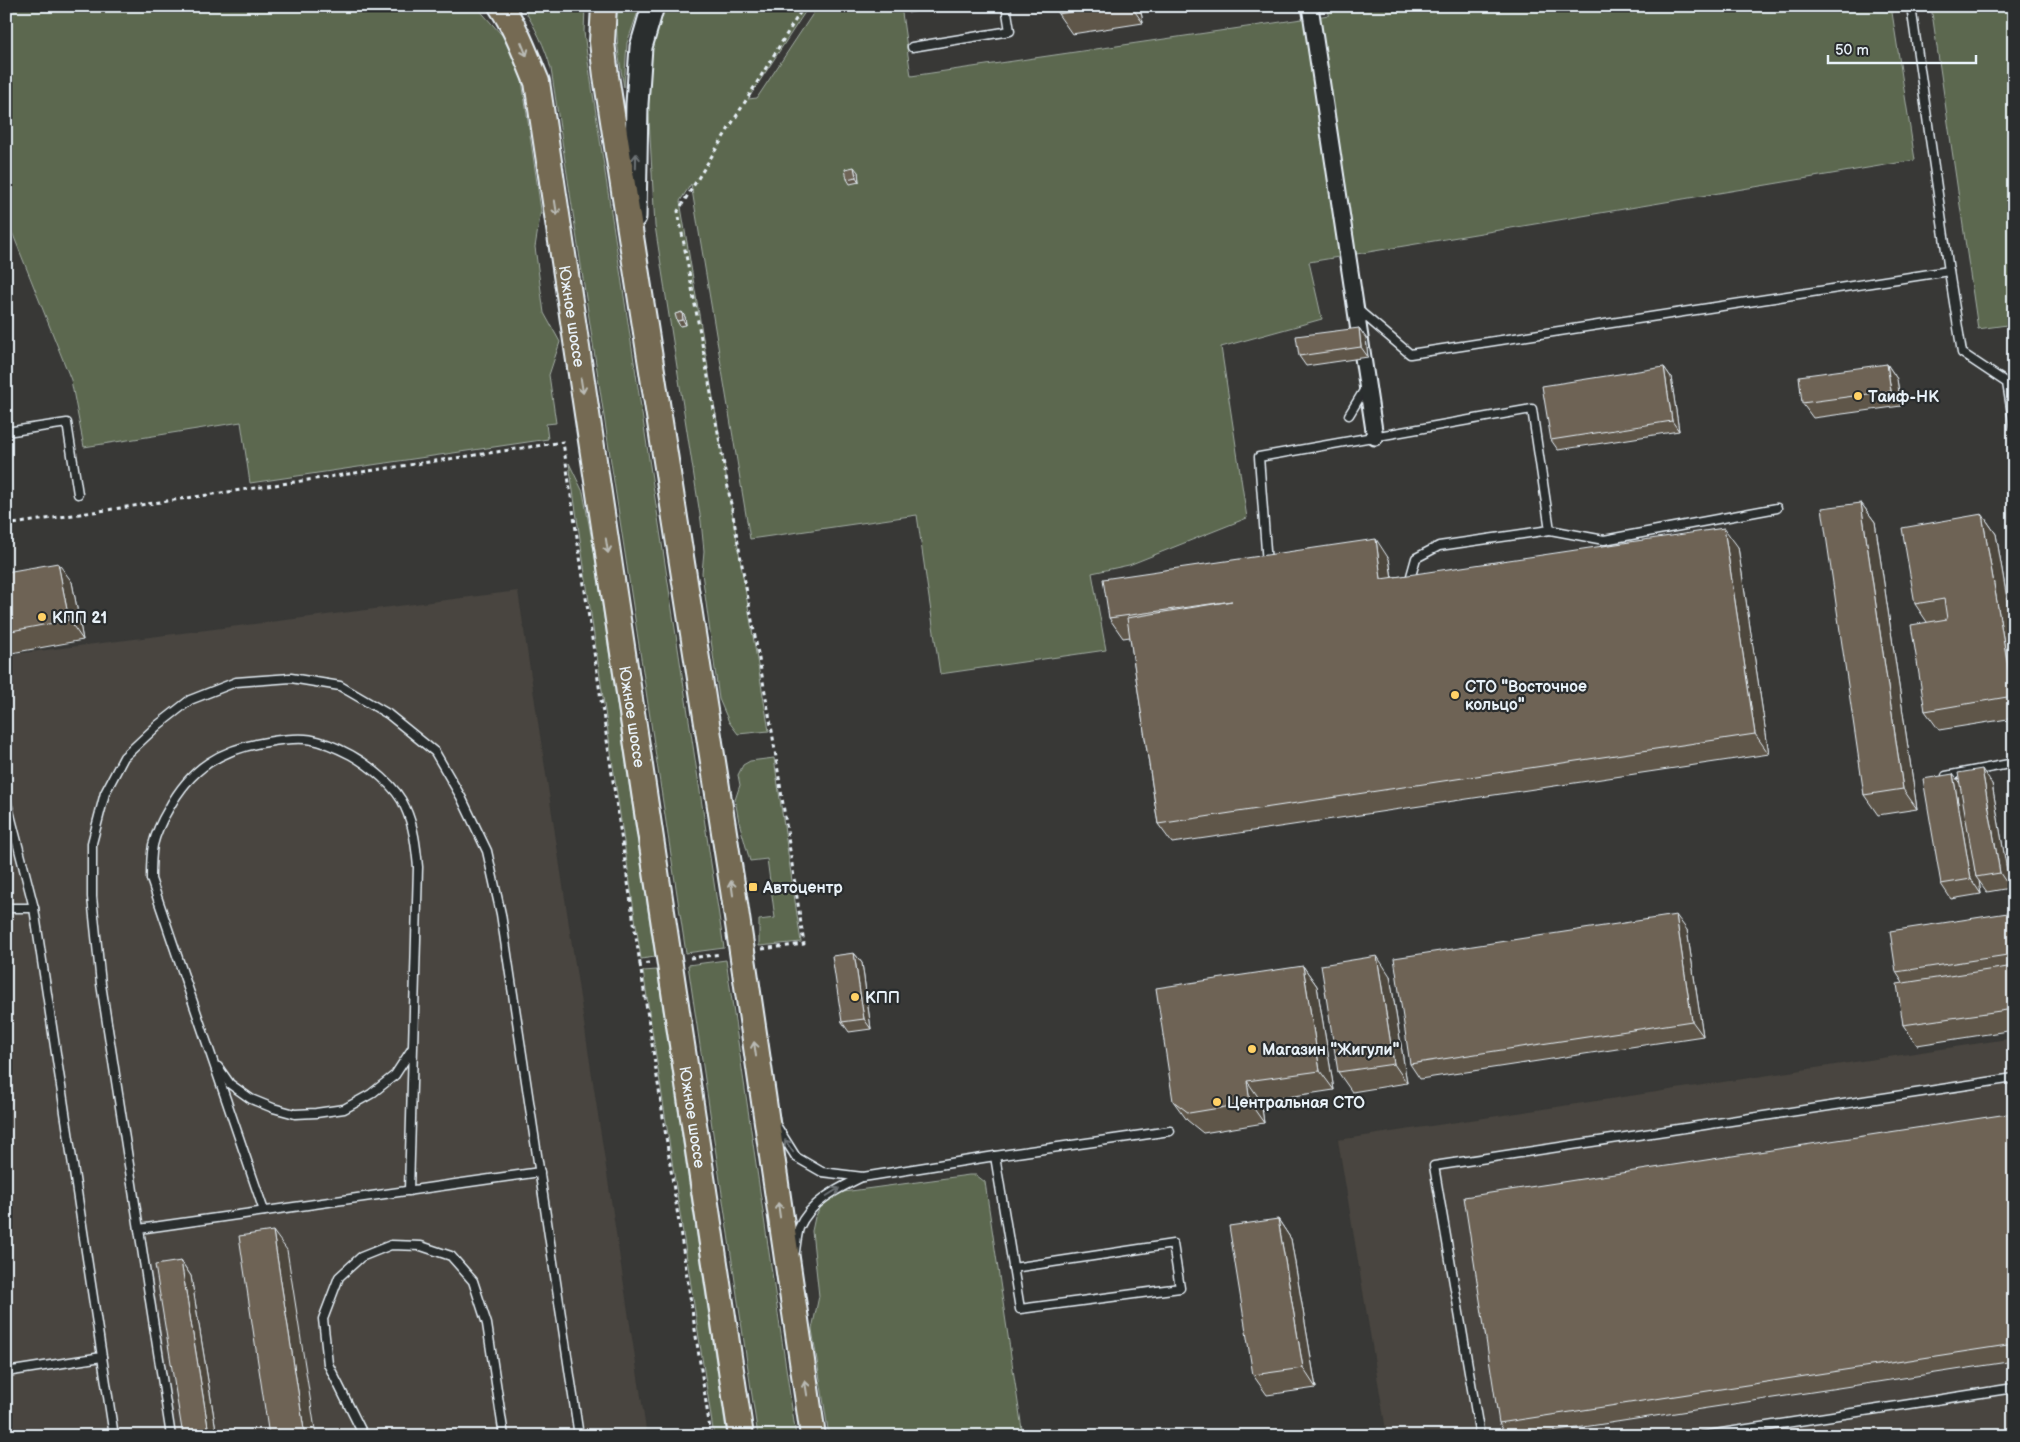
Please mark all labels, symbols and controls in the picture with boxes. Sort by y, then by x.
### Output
scale bar [1828,32,1975,64]
one-way arrow [519,41,529,56]
text: 50 m [1835,41,1869,60]
one-way arrow [631,154,641,170]
one-way arrow [551,199,561,215]
street label: Южное шоссе [554,264,588,369]
one-way arrow [578,377,588,393]
place label: Таиф-НК [1868,388,1939,407]
marker: Таиф-НК [1852,390,1864,402]
one-way arrow [602,538,612,554]
place label: КПП 21 [52,609,107,628]
marker: КПП 21 [36,611,48,623]
street label: Южное шоссе [614,665,648,769]
place label: СТО "Восточное кольцо" [1465,678,1587,715]
marker: СТО "Восточное кольцо" [1449,689,1461,701]
place label: Автоцентр [762,879,843,898]
one-way arrow [727,880,737,896]
marker: Автоцентр [747,881,759,893]
place label: КПП [865,989,900,1008]
marker: КПП [849,991,861,1003]
one-way arrow [750,1041,760,1057]
place label: Магазин "Жигули" [1262,1041,1400,1060]
marker: Магазин "Жигули" [1246,1043,1258,1055]
street label: Южное шоссе [674,1065,709,1170]
place label: Центральная СТО [1227,1094,1365,1113]
marker: Центральная СТО [1211,1096,1223,1108]
one-way arrow [784,1139,794,1153]
one-way arrow [826,1187,840,1197]
one-way arrow [774,1202,784,1218]
one-way arrow [800,1380,810,1396]

